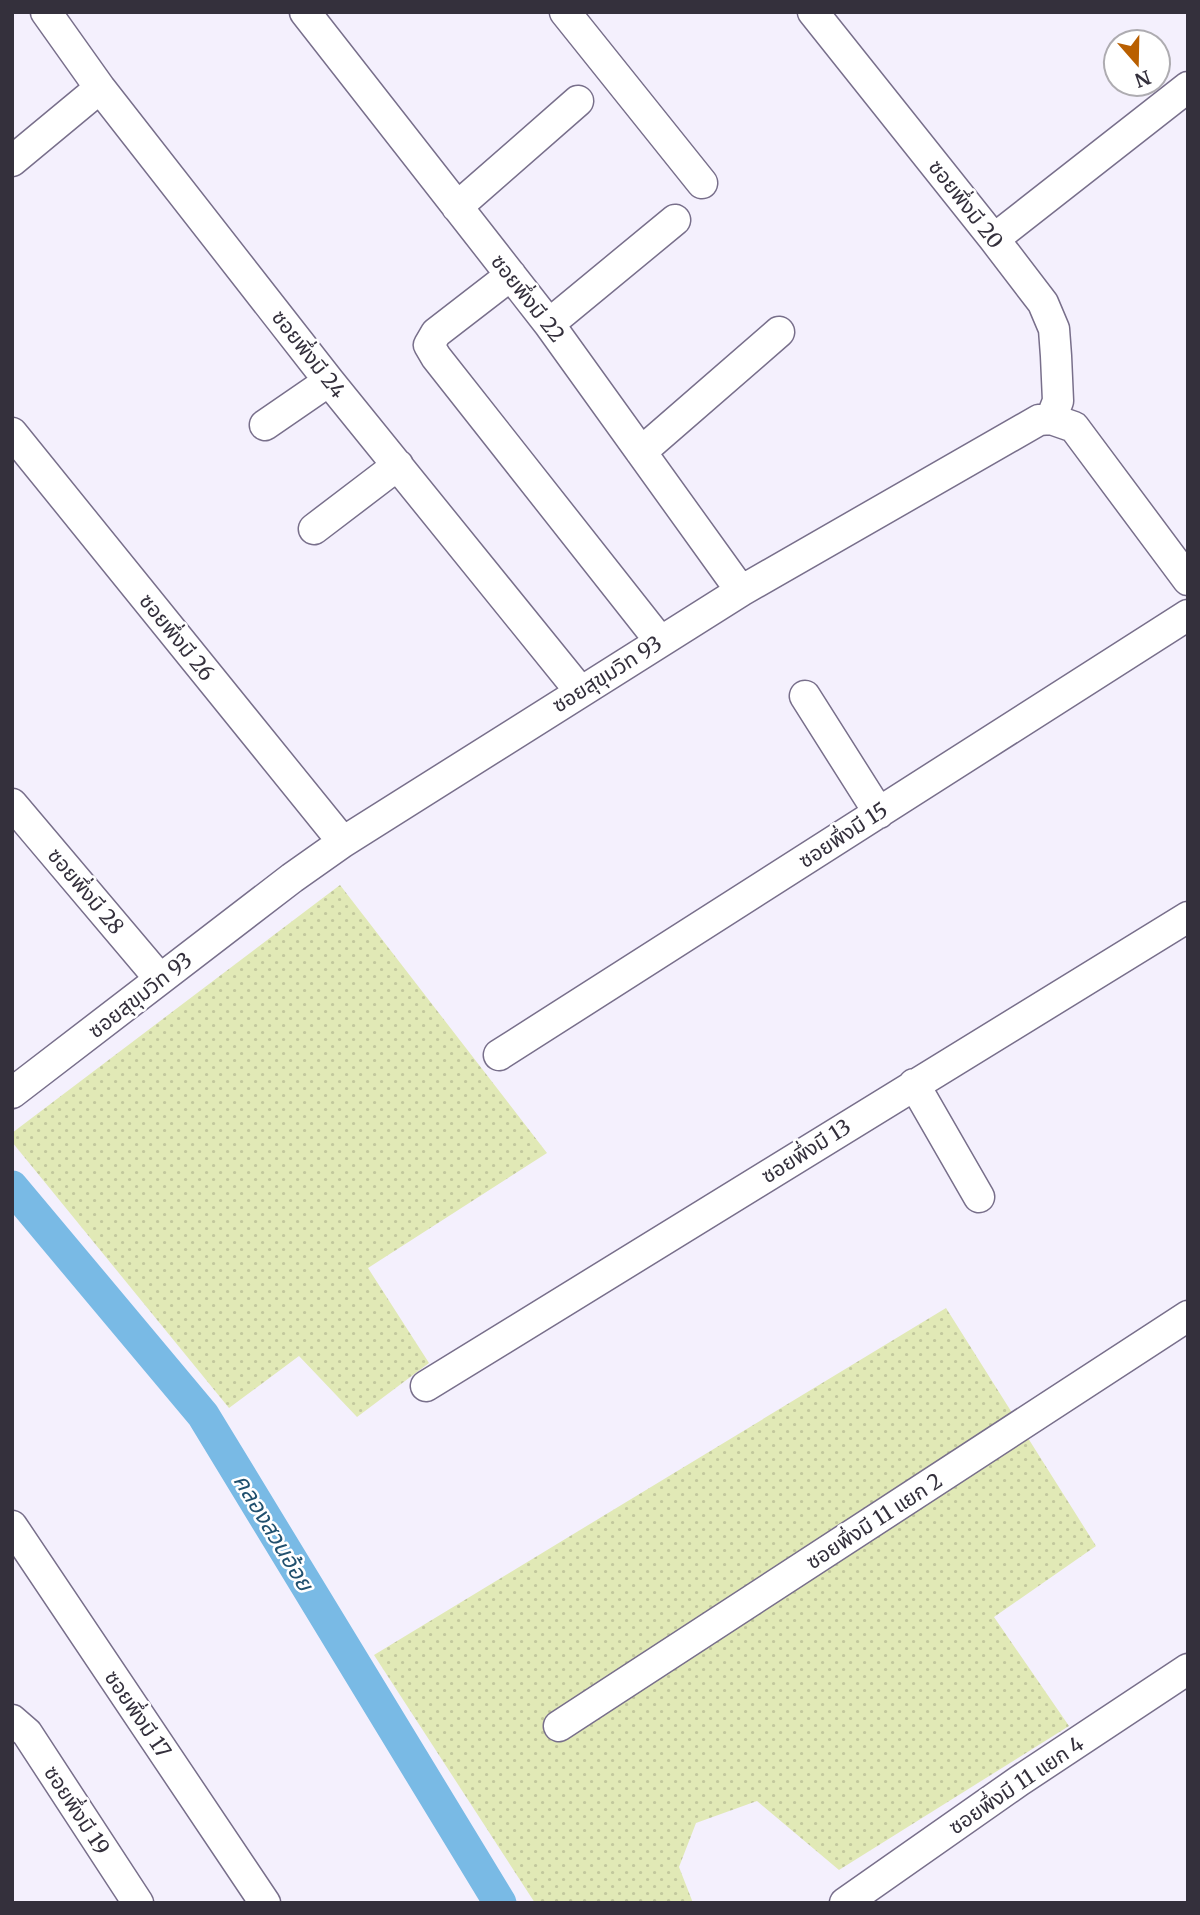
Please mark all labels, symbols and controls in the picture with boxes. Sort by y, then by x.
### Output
north arrow [1102,28,1172,98]
text: N [1132,65,1154,93]
street label: ซอยพึ่งมี 20 [923,153,1010,254]
street label: ซอยพึ่งมี 22 [485,248,572,347]
street label: ซอยพึ่งมี 24 [266,304,353,404]
street label: ซอยพึ่งมี 26 [134,587,221,686]
street label: ซอยสุขุมวิท 93 [547,630,667,718]
street label: ซอยพึ่งมี 15 [793,795,893,874]
street label: ซอยพึ่งมี 28 [42,842,131,940]
street label: ซอยสุขุมวิท 93 [83,946,197,1044]
street label: ซอยพึ่งมี 13 [756,1112,856,1189]
street label: ซอยพึ่งมี 11 แยก 2 [800,1466,947,1575]
water label: คลองสวนอ้อย [228,1468,321,1597]
street label: ซอยพึ่งมี 17 [99,1664,178,1763]
street label: ซอยพึ่งมี 11 แยก 4 [943,1729,1089,1840]
street label: ซอยพึ่งมี 19 [38,1760,117,1860]

